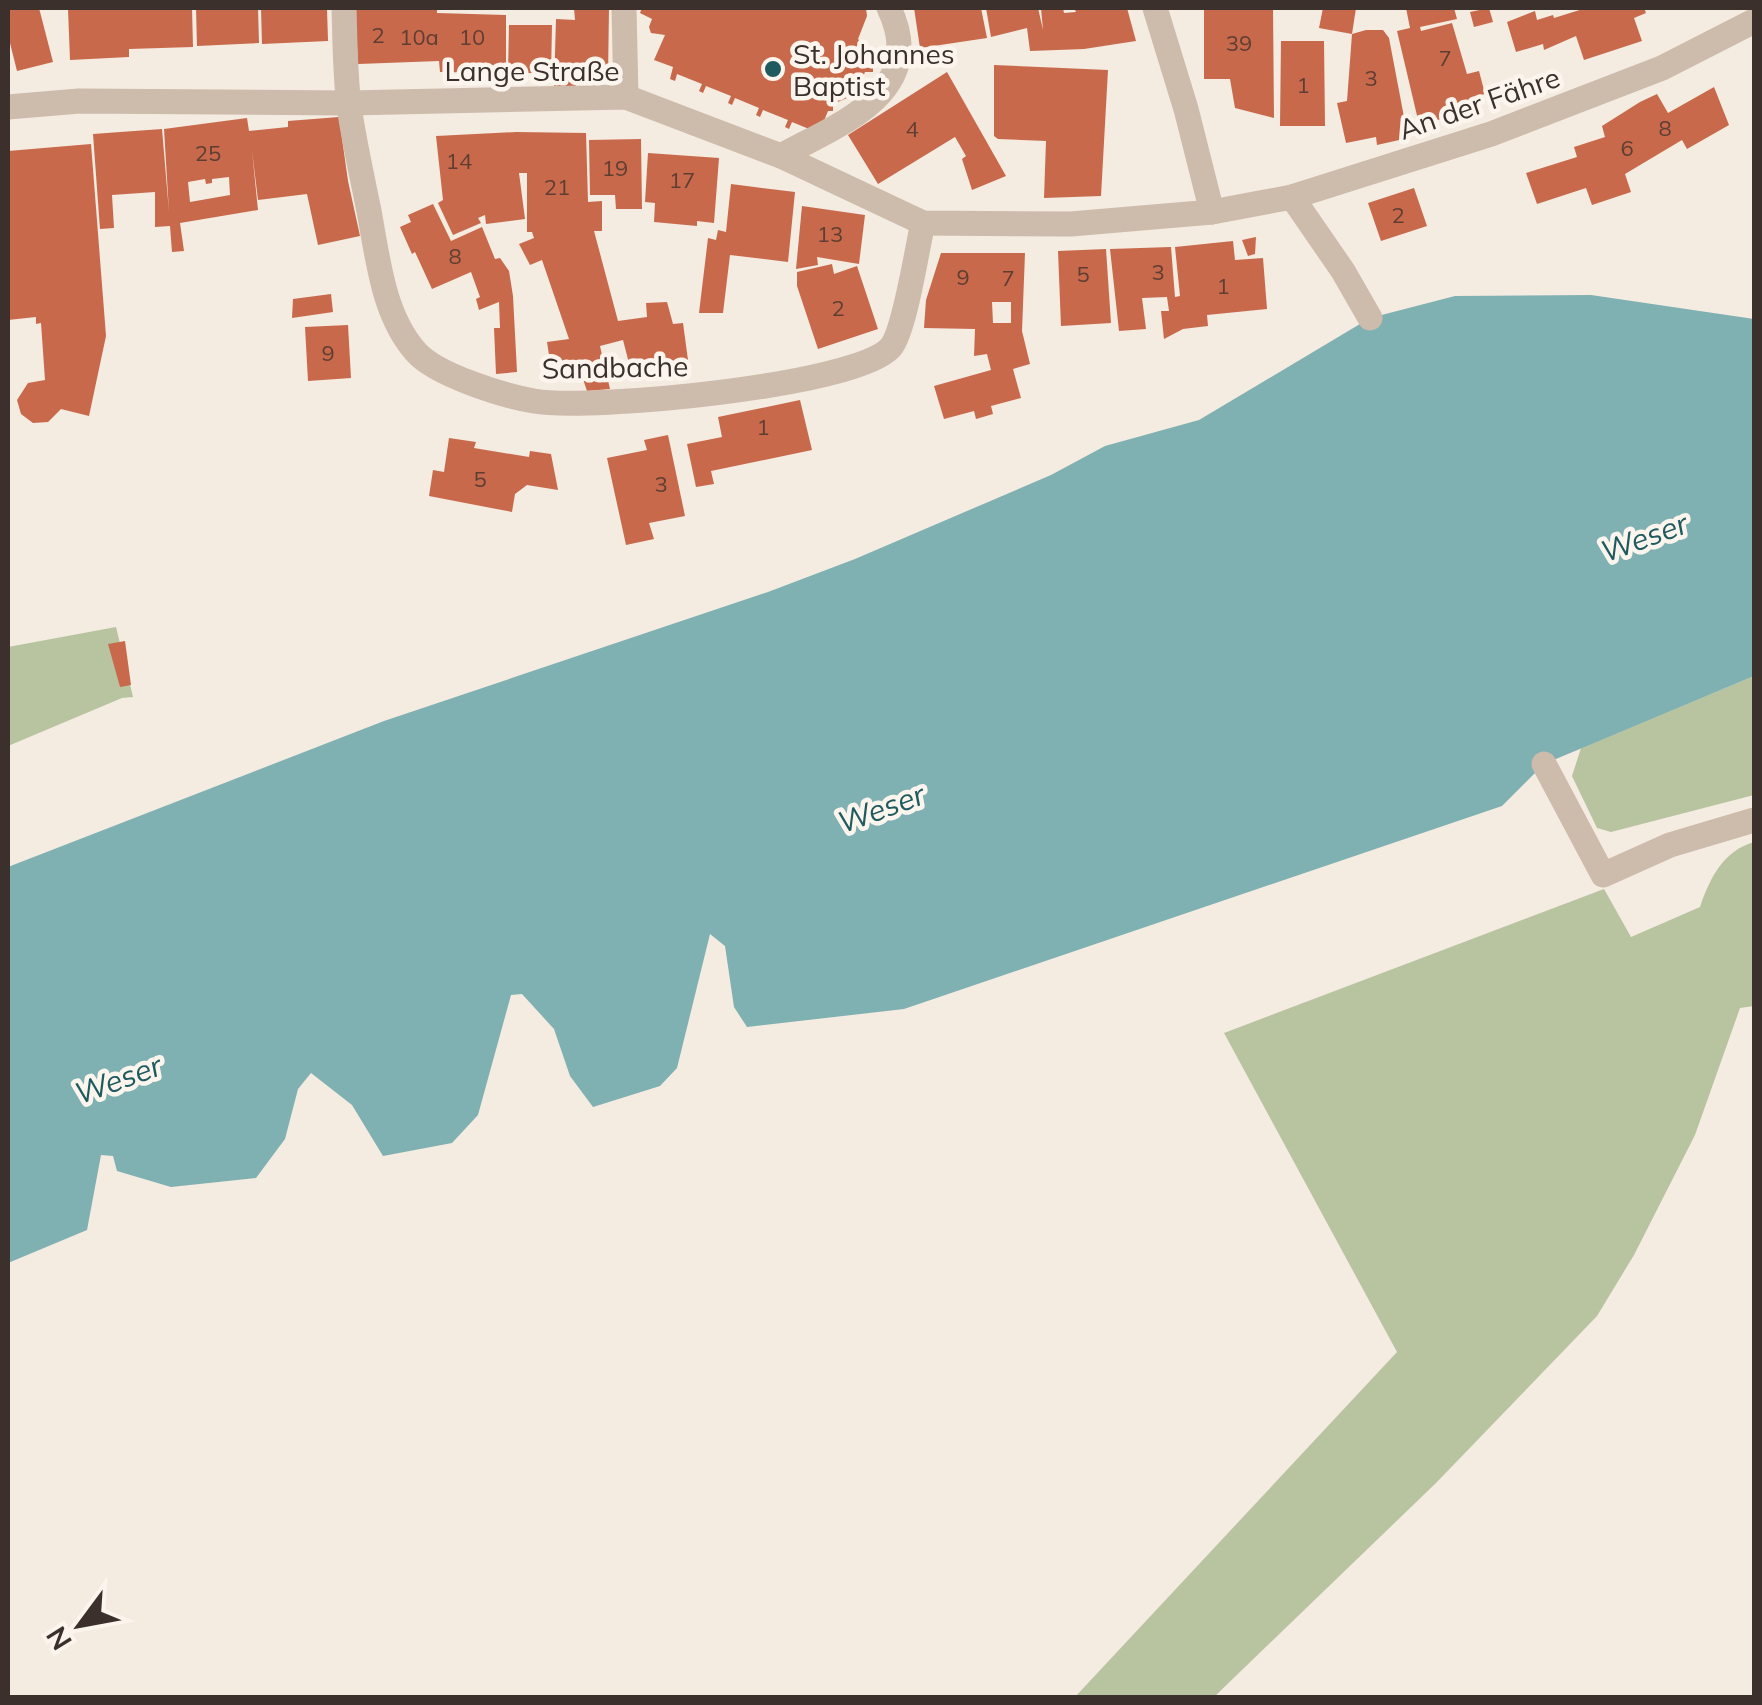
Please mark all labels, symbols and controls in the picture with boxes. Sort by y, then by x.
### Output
house number: 2 [371,21,385,49]
house number: 10a [399,23,439,51]
house number: 10 [459,23,485,51]
house number: 39 [1226,29,1252,57]
place label: St. Johannes Baptist [793,36,955,103]
house number: 7 [1438,44,1452,72]
street label: Lange Straße [445,53,619,88]
marker: St. Johannes Baptist [762,58,784,80]
street label: An der Fähre [1394,59,1564,147]
house number: 3 [1364,64,1378,92]
house number: 1 [1296,71,1310,99]
house number: 8 [1658,114,1672,142]
house number: 4 [905,115,919,143]
house number: 6 [1620,134,1634,162]
house number: 25 [195,139,221,167]
house number: 14 [446,147,472,175]
house number: 19 [602,154,628,182]
house number: 17 [669,166,695,194]
house number: 21 [544,173,570,201]
house number: 2 [1391,201,1405,229]
house number: 13 [817,220,843,248]
house number: 8 [448,242,462,270]
house number: 3 [1151,258,1165,286]
house number: 5 [1076,260,1090,288]
house number: 9 [956,263,970,291]
house number: 7 [1001,264,1015,292]
house number: 1 [1216,272,1230,300]
house number: 2 [831,294,845,322]
house number: 9 [321,339,335,367]
street label: Sandbache [541,348,689,386]
house number: 1 [756,413,770,441]
house number: 5 [473,465,487,493]
house number: 3 [654,470,668,498]
water label: Weser [1595,503,1694,570]
water label: Weser [832,774,931,841]
water label: Weser [69,1045,168,1112]
north arrow [30,1575,130,1675]
text: N [38,1620,79,1657]

